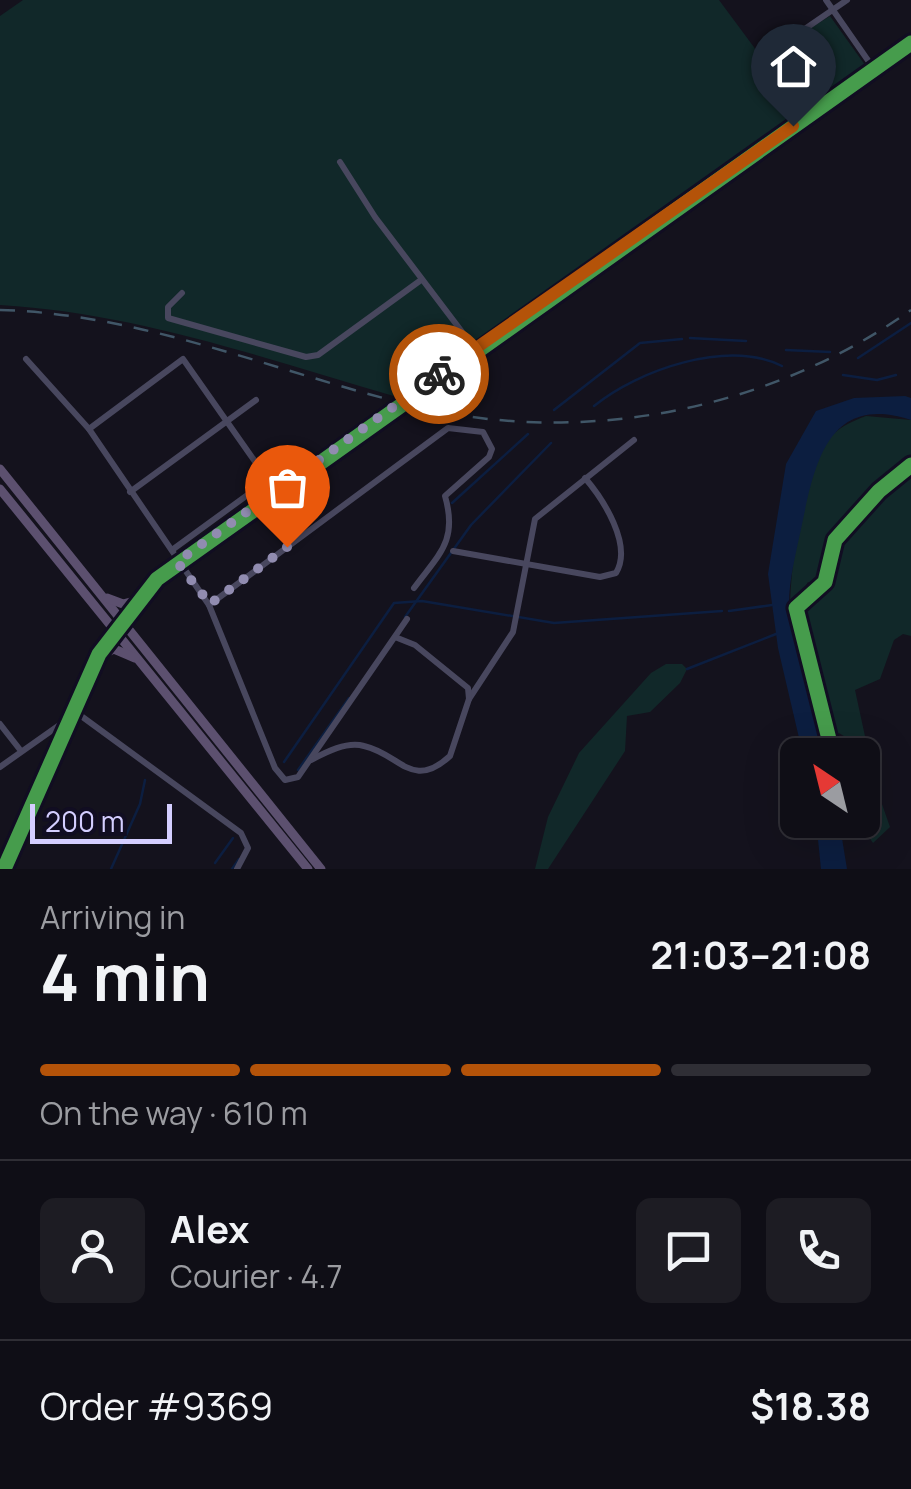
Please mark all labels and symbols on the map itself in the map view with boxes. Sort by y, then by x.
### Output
pin [751,24,836,127]
courier [389,324,489,424]
pin [245,445,330,548]
north arrow [780,738,880,838]
scale bar [30,799,172,844]

